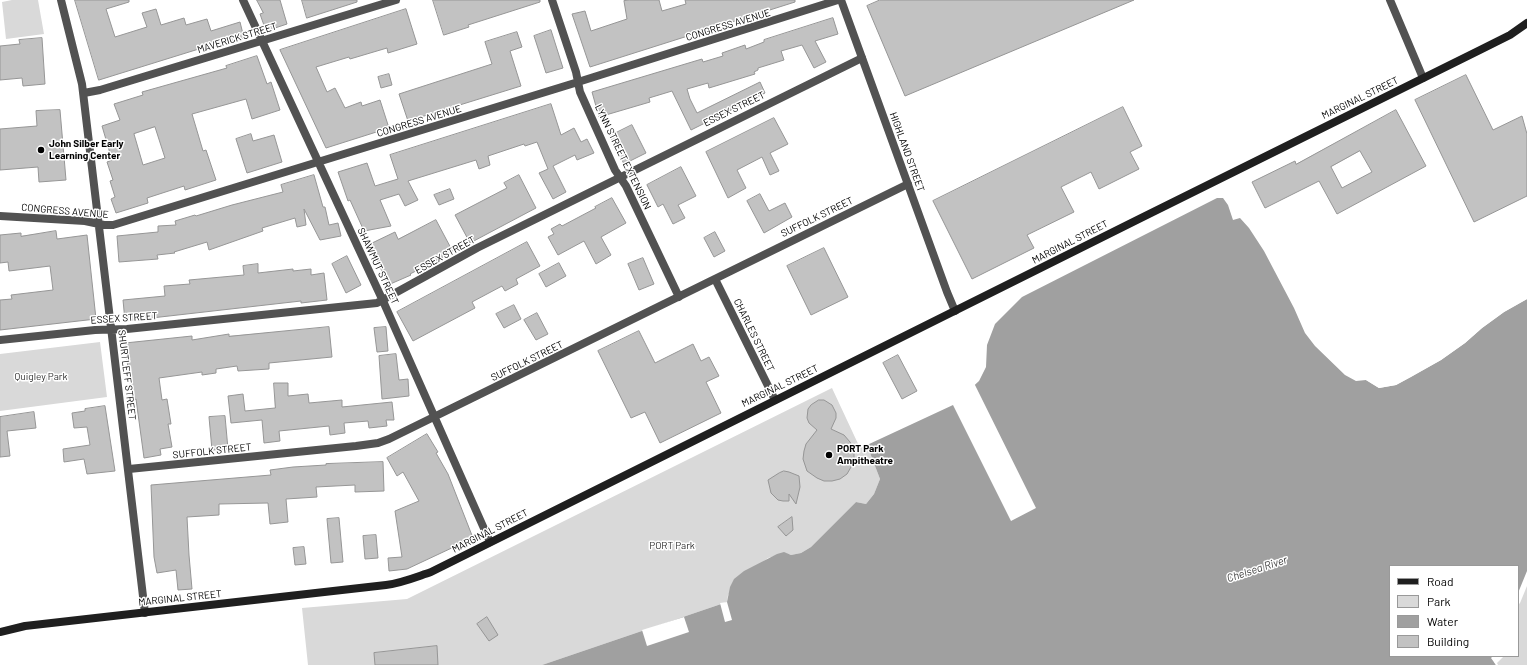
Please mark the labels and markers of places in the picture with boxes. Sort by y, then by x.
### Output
place label: John Silber Early Learning Center [49,138,124,162]
marker: John Silber Early Learning Center [36,145,46,155]
place label: PORT Park Ampitheatre [837,443,893,466]
marker: PORT Park Ampitheatre [824,450,834,460]

